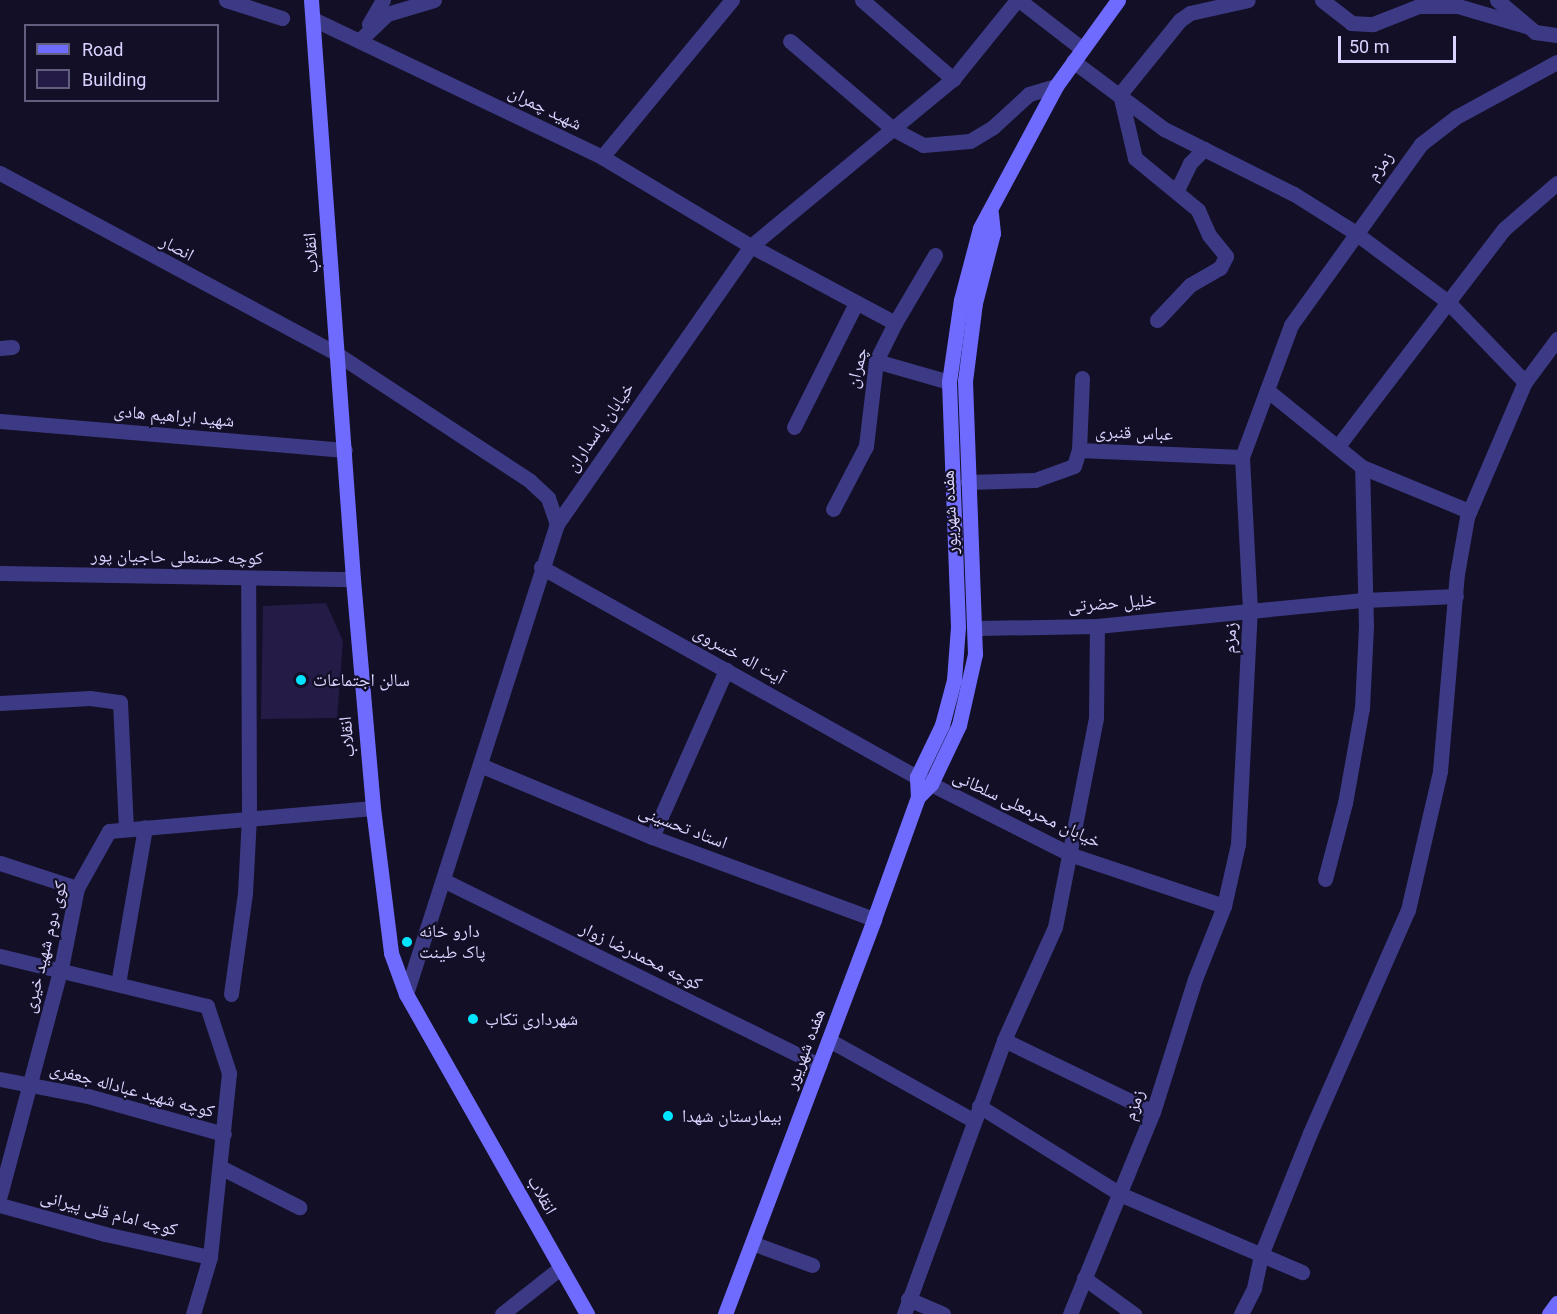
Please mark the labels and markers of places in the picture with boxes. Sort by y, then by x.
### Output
place label: سالن اجتماعات [313,669,410,691]
marker: سالن اجتماعات [294,673,308,687]
place label: دارو خانه پاک طینت [419,921,486,964]
marker: دارو خانه پاک طینت [400,935,414,949]
place label: شهرداری تکاب [485,1008,578,1030]
marker: شهرداری تکاب [466,1012,480,1026]
place label: بیمارستان شهدا [682,1105,782,1127]
marker: بیمارستان شهدا [659,1107,677,1125]

